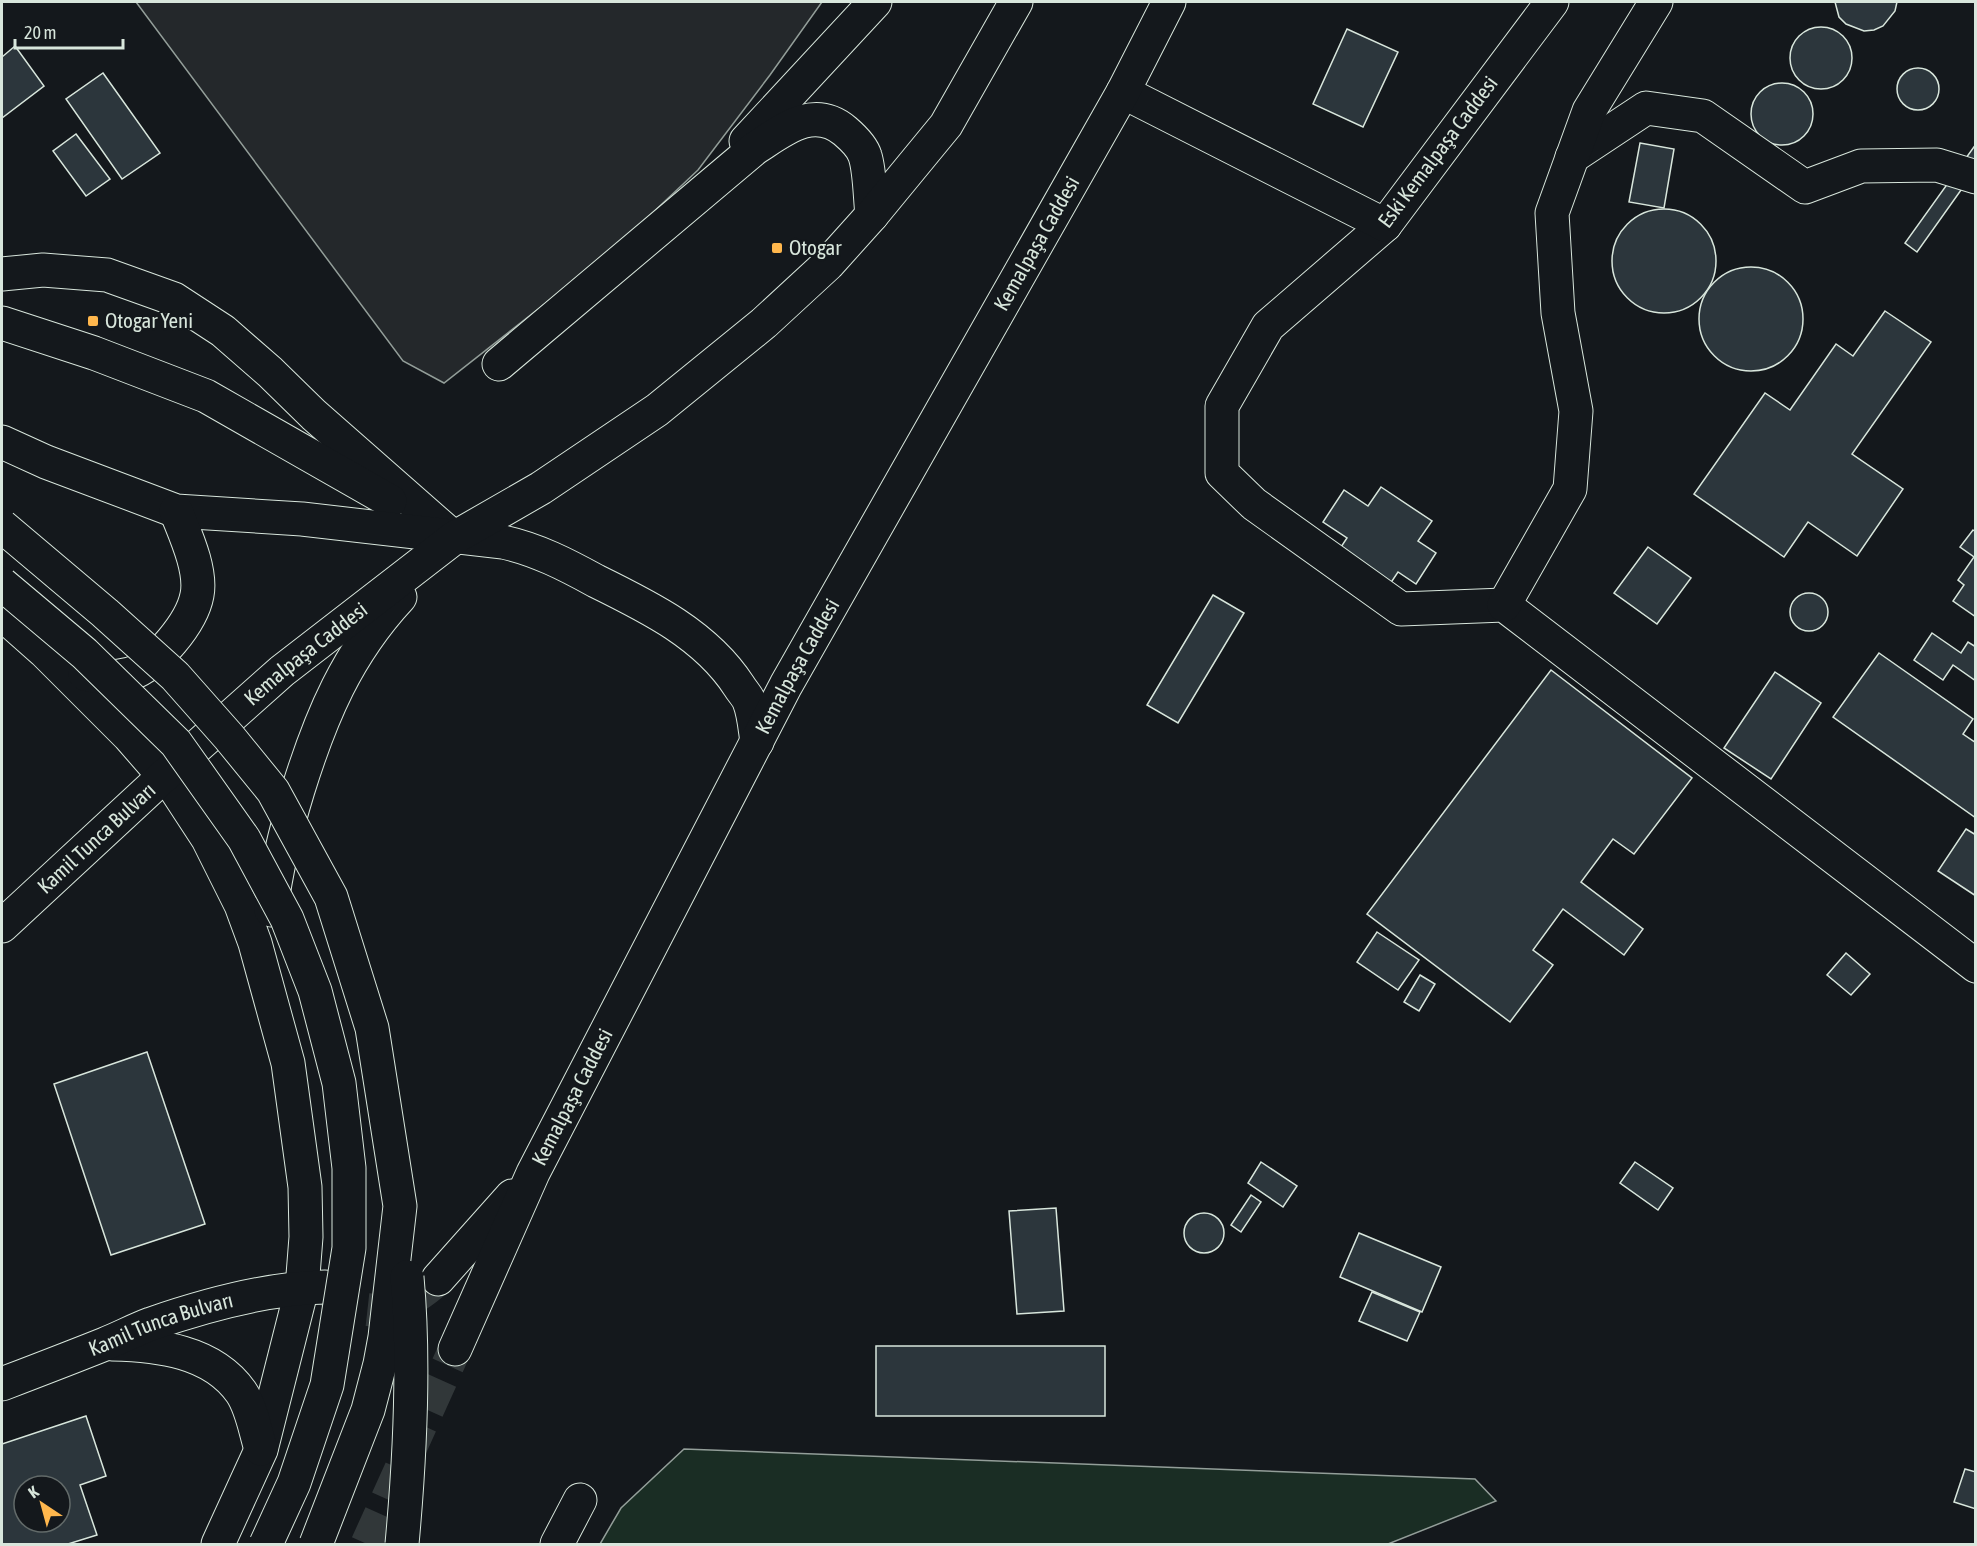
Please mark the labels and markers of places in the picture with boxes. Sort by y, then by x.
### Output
place label: Otogar [789,235,842,259]
marker: Otogar [770,241,784,255]
place label: Otogar Yeni [105,308,193,332]
marker: Otogar Yeni [86,314,100,328]

